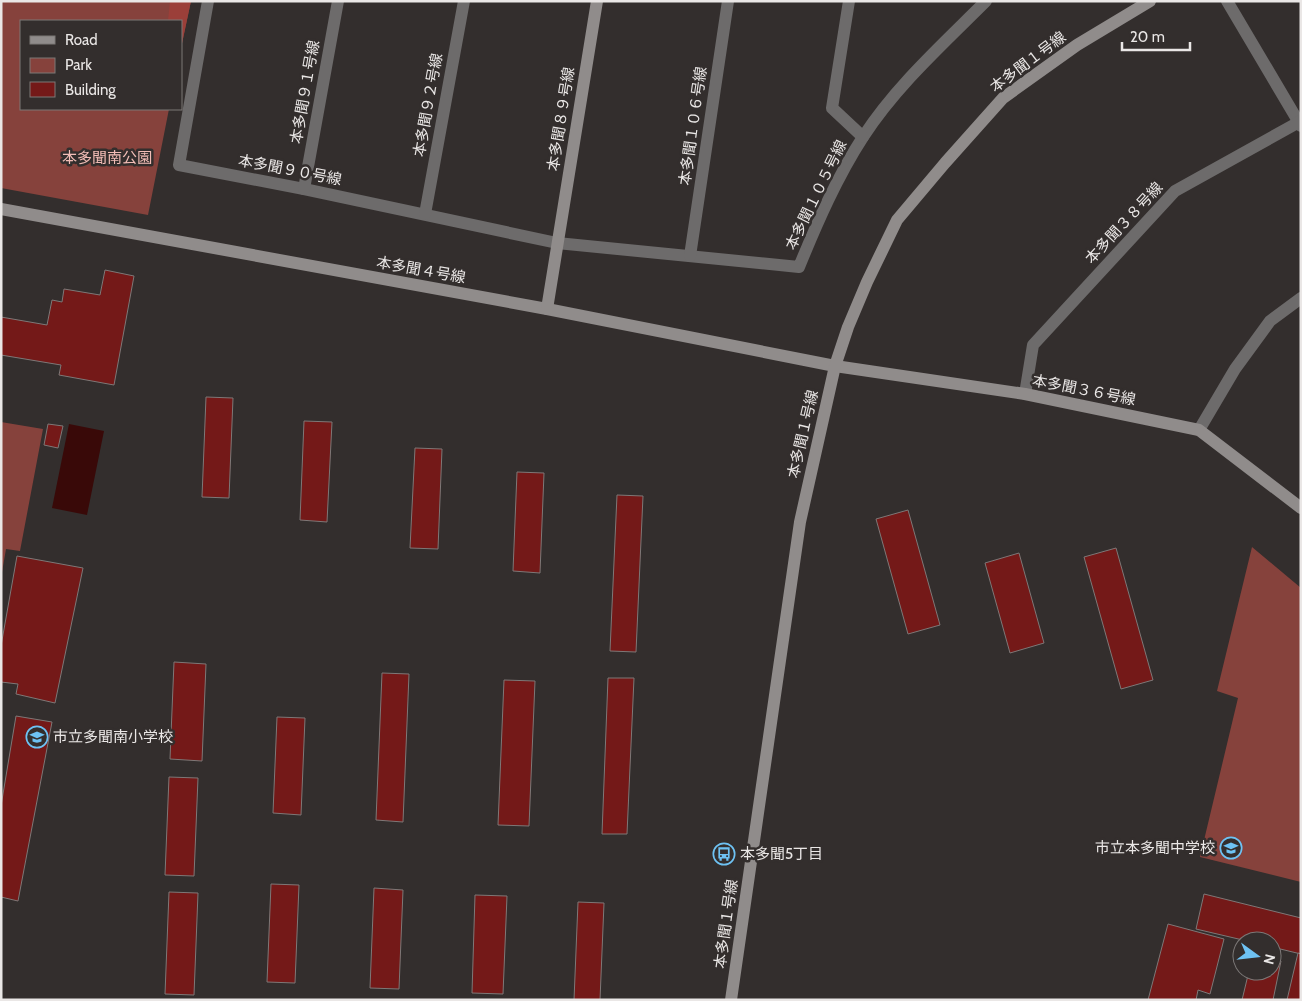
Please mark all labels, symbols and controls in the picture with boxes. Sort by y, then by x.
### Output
legend [20,20,182,110]
scale bar [1122,20,1190,52]
street label: 本多聞１号線 [987,28,1069,96]
text: 20 m [1130,28,1165,46]
text: Road [65,31,98,49]
street label: 本多聞９１号線 [287,39,323,145]
street label: 本多聞９２号線 [410,52,446,158]
text: Park [65,56,92,74]
street label: 本多聞１０６号線 [676,65,710,187]
street label: 本多聞８９号線 [544,66,578,172]
text: Building [65,81,116,99]
street label: 本多聞１０５号線 [782,137,850,253]
park label: 本多聞南公園 [62,149,152,167]
street label: 本多聞９０号線 [237,151,343,189]
street label: 本多聞３８号線 [1082,178,1166,268]
street label: 本多聞４号線 [375,253,467,287]
street label: 本多聞３６号線 [1031,371,1137,409]
street label: 本多聞１号線 [784,388,822,480]
school or university icon: 市立多聞南小学校 [25,725,49,749]
place label: 市立多聞南小学校 [53,728,173,746]
school or university icon: 市立本多聞中学校 [1219,836,1243,860]
place label: 市立本多聞中学校 [1095,839,1215,857]
bus stop icon: 本多聞5丁目 [712,842,736,866]
place label: 本多聞5丁目 [740,845,823,863]
street label: 本多聞１号線 [711,878,741,970]
north arrow [1232,931,1282,981]
text: N [1260,952,1280,966]

